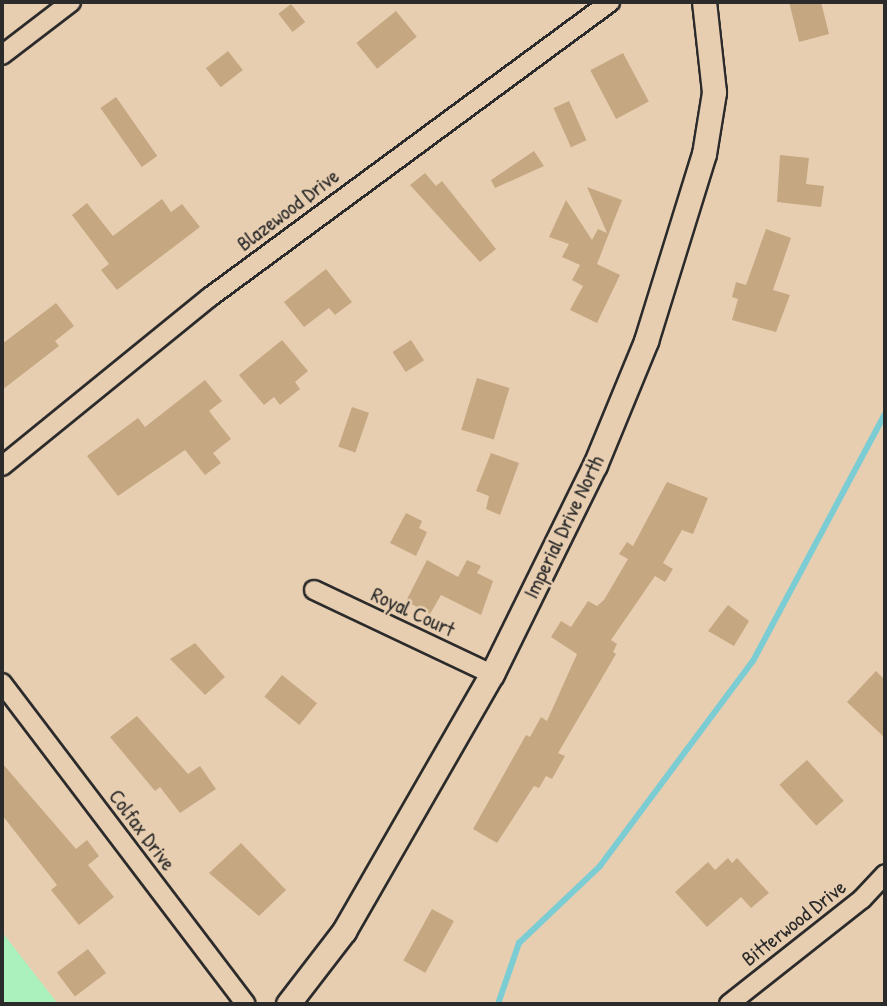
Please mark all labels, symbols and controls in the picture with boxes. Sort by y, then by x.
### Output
street label: Blazewood Drive [232,164,344,256]
street label: Imperial Drive North [518,451,610,603]
street label: Royal Court [367,582,459,642]
street label: Colfax Drive [103,784,181,876]
street label: Bitterwood Drive [737,874,851,972]

